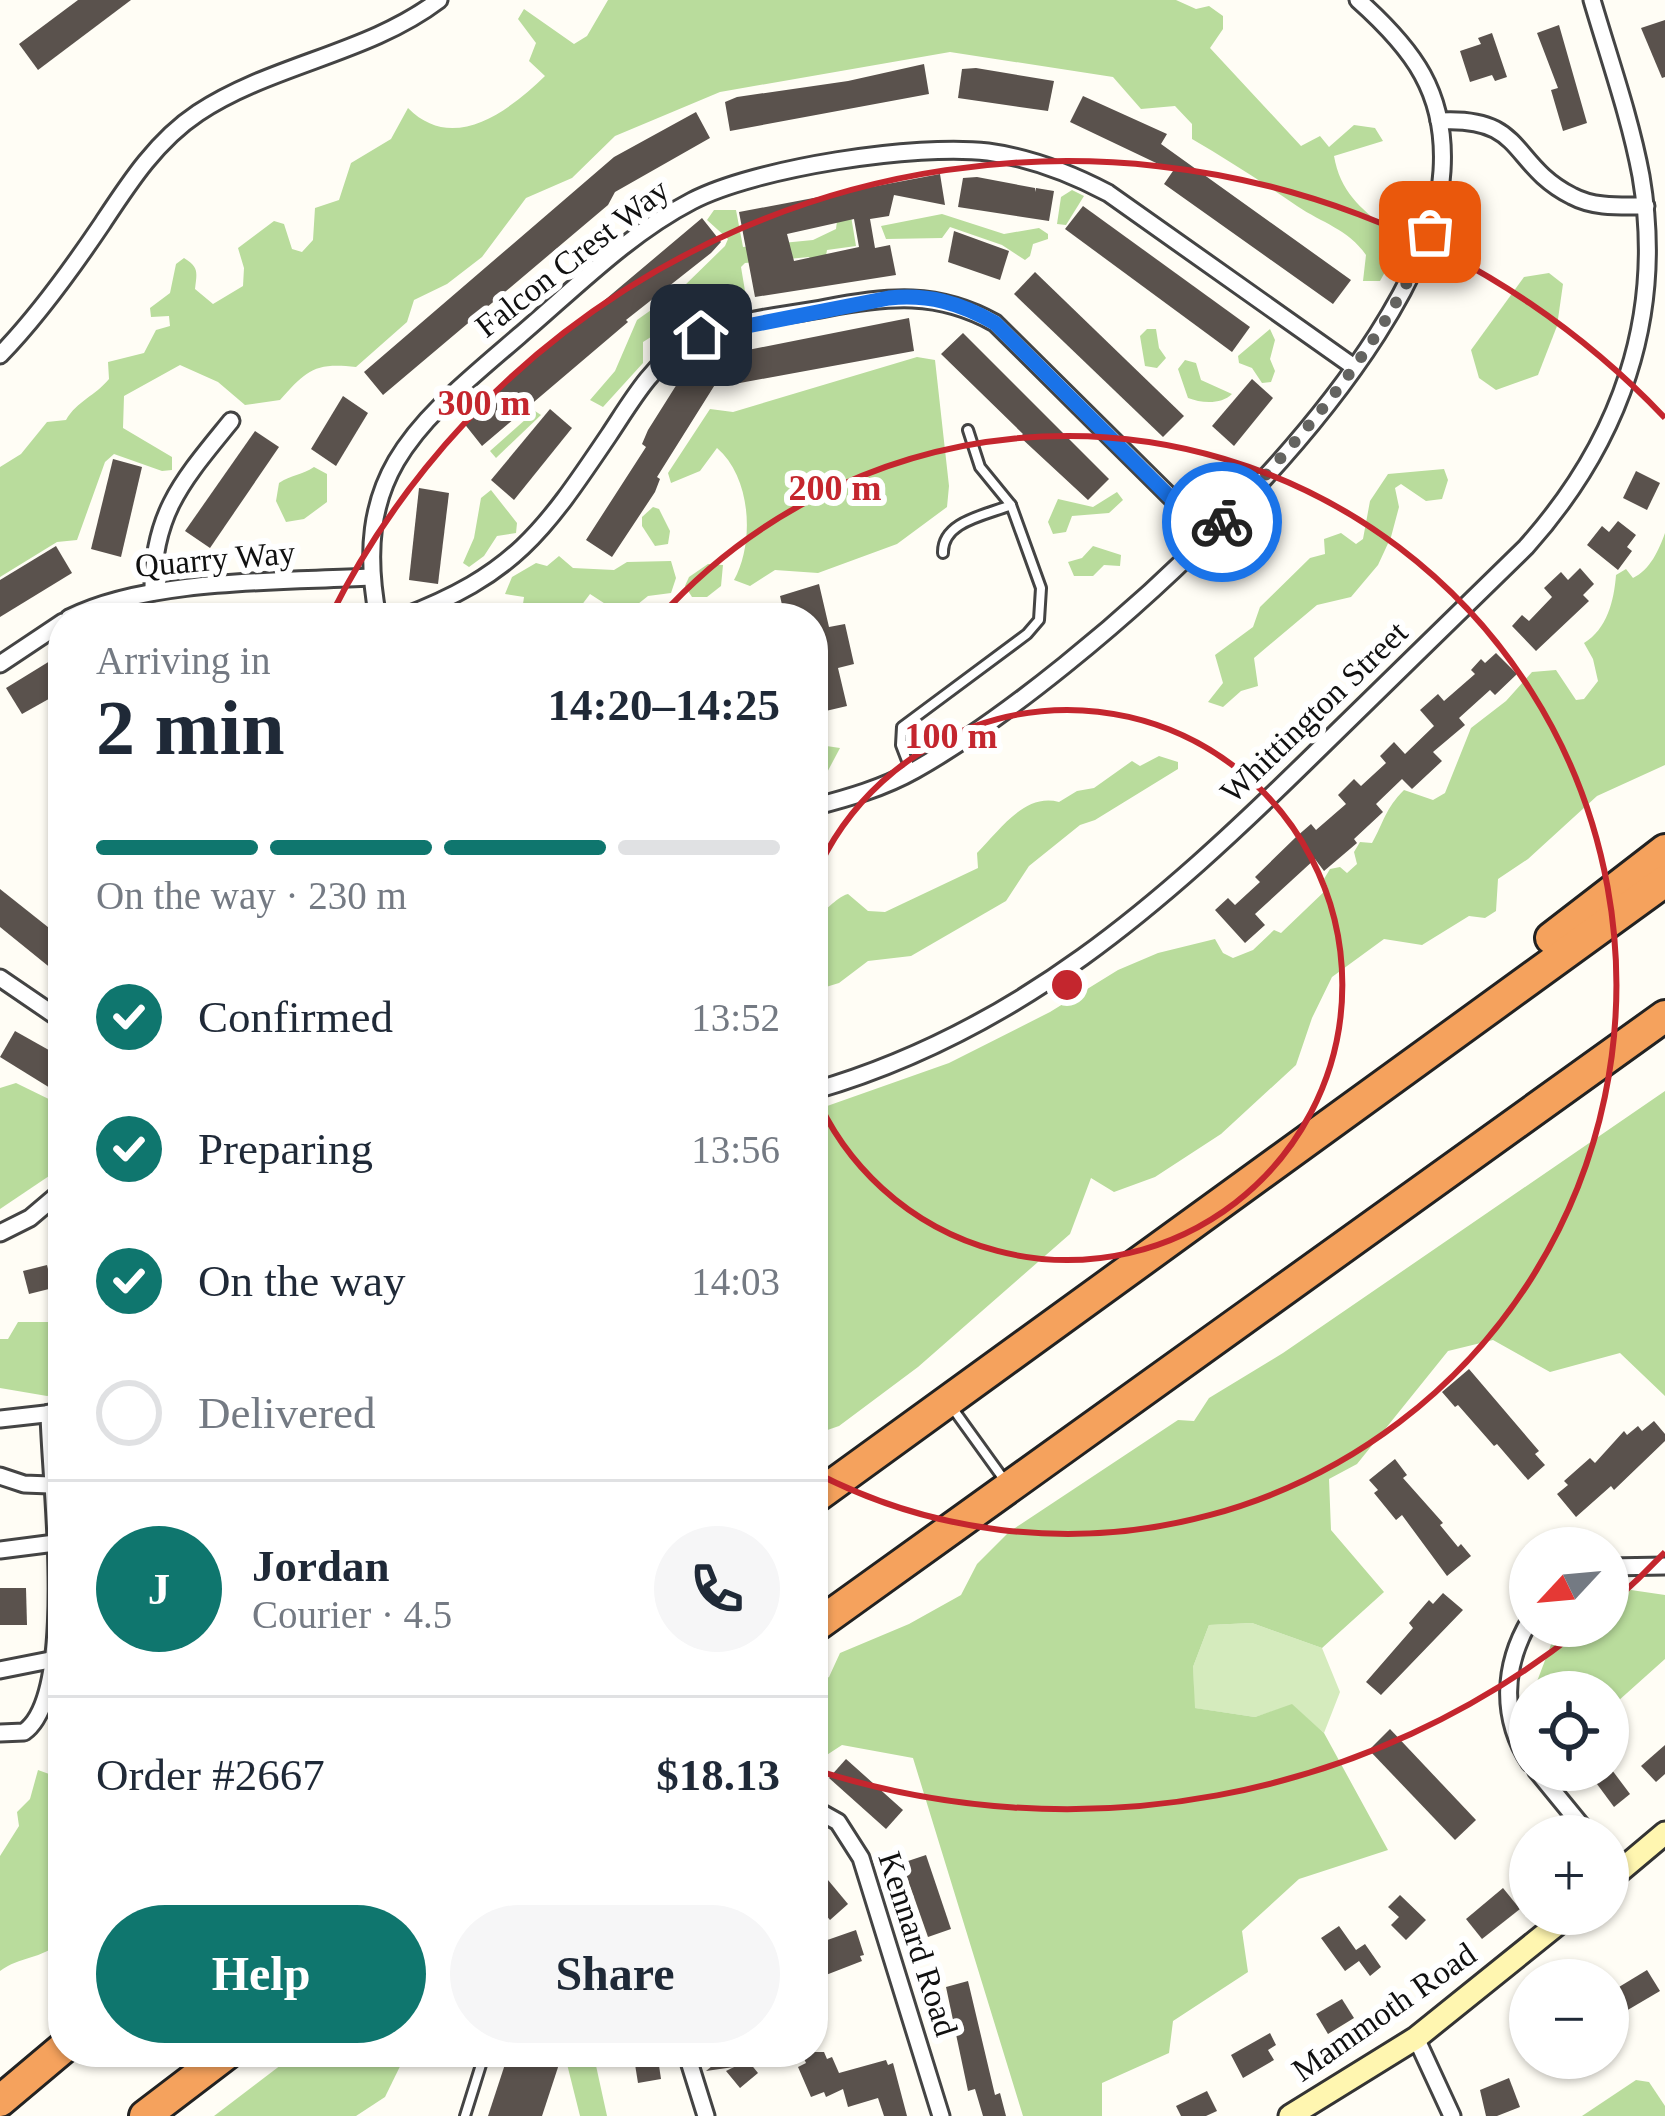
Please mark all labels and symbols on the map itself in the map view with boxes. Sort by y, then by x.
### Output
street label: Falcon Crest Way [468,171,676,345]
pin [1379,181,1481,283]
pin [650,284,752,386]
text: 300 m [438,383,531,423]
courier [1162,462,1282,582]
text: 200 m [789,468,882,508]
street label: Quarry Way [133,534,297,584]
street label: Whittington Street [1213,614,1415,810]
text: 100 m [905,716,998,756]
centre of rings [1046,964,1088,1006]
north arrow [1509,1527,1629,1647]
street label: Kennard Road [871,1847,965,2041]
street label: Mammoth Road [1285,1935,1483,2089]

